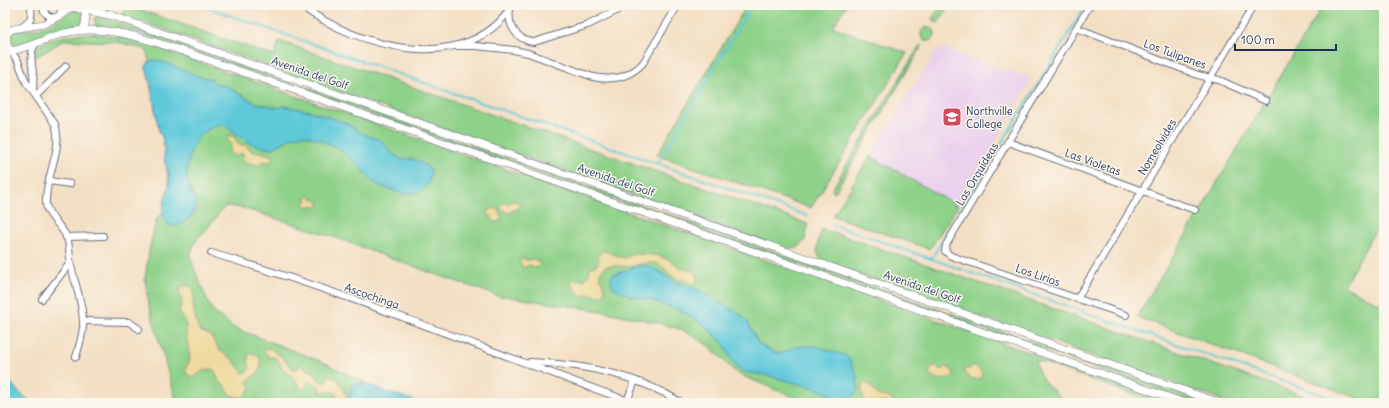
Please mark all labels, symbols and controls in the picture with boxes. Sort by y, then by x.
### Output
scale bar [1235,26,1336,52]
text: 100 m [1241,32,1275,47]
street label: Los Tulipanes [1142,36,1208,72]
street label: Avenida del Golf [270,53,351,93]
place label: Northville College [966,104,1013,131]
school or university icon: Northville College [941,106,963,128]
street label: Nomeolvides [1135,116,1179,178]
street label: Las Orquídeas [953,140,1001,208]
street label: Las Violetas [1063,145,1123,179]
street label: Avenida del Golf [576,160,657,200]
street label: Los Lirios [1014,261,1062,289]
street label: Avenida del Golf [882,267,963,307]
street label: Ascochinga [343,280,401,312]

